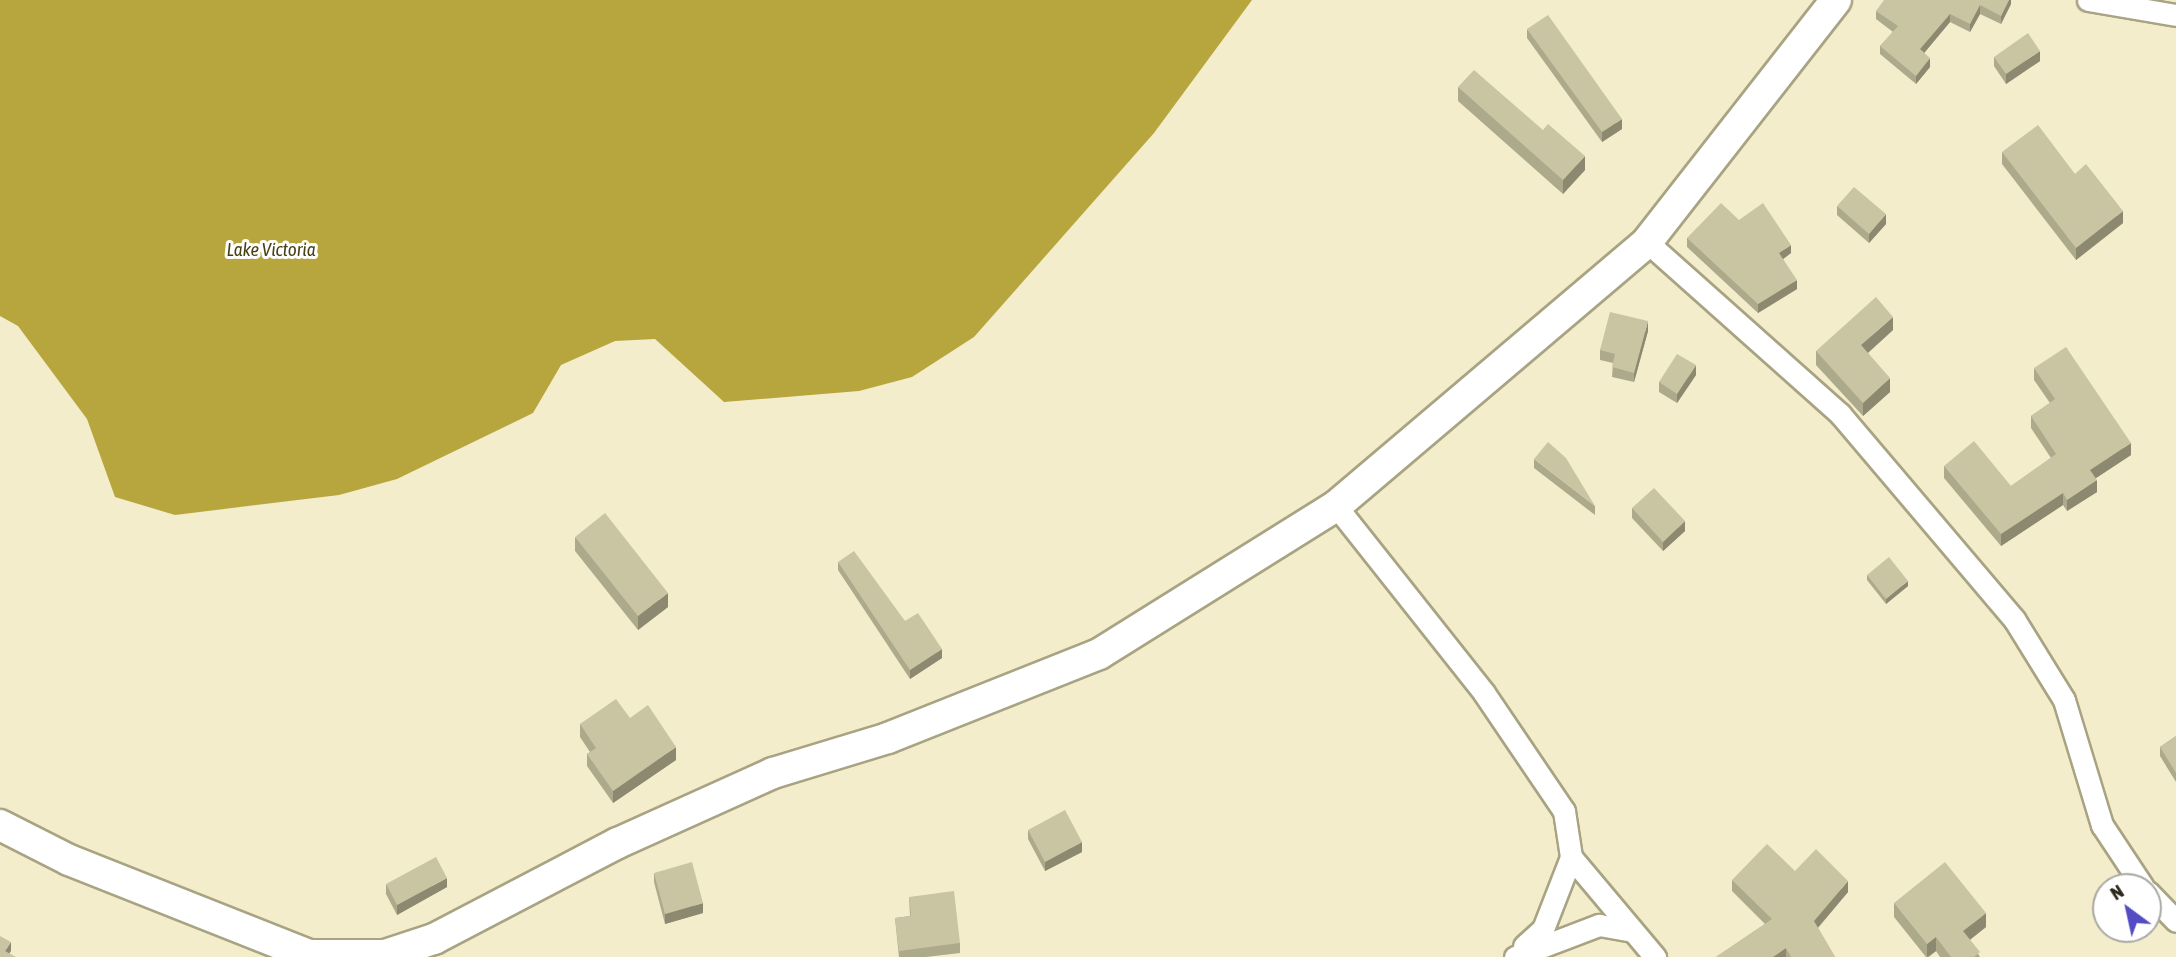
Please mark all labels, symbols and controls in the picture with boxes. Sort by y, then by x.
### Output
water label: Lake Victoria [226,239,316,261]
north arrow [2092,873,2162,943]
text: N [2106,880,2127,904]

